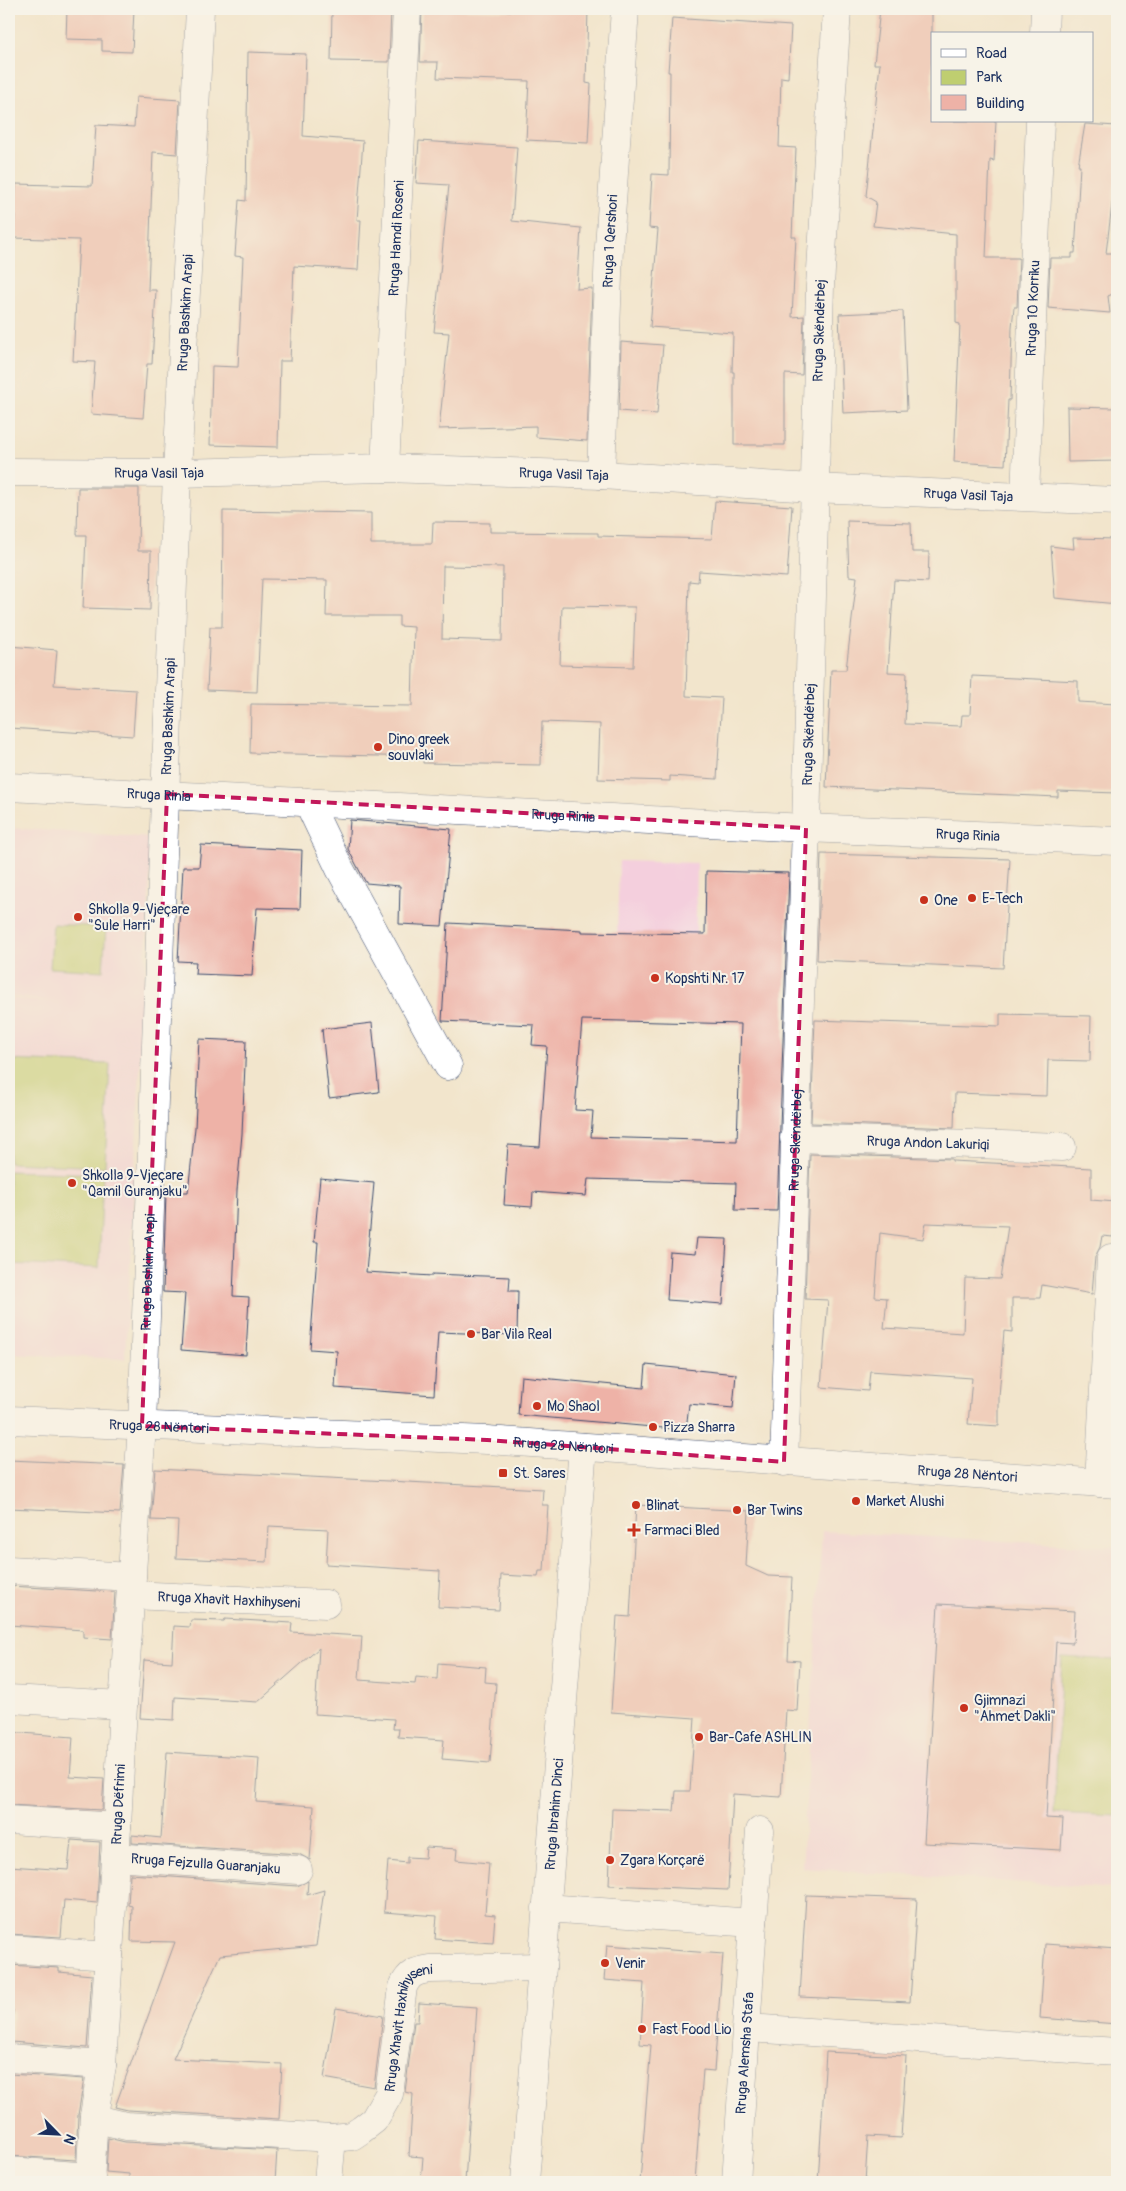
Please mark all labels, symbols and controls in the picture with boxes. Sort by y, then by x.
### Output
legend [931,32,1094,122]
text: Road [976,44,1007,63]
text: Park [976,68,1003,87]
text: Building [976,94,1024,113]
street label: Rruga Hamdi Roseni [385,179,407,297]
street label: Rruga 1 Qershori [599,193,621,288]
street label: Rruga Bashkim Arapi [174,253,196,372]
street label: Rruga 10 Korriku [1022,260,1043,357]
street label: Rruga Skëndërbej [809,279,829,382]
street label: Rruga Vasil Taja [114,464,204,482]
street label: Rruga Vasil Taja [519,464,609,484]
street label: Rruga Vasil Taja [923,484,1014,505]
street label: Rruga Bashkim Arapi [157,657,179,775]
street label: Rruga Skëndërbej [799,683,818,786]
place label: Dino greek souvlaki [388,731,449,764]
marker: Dino greek souvlaki [372,741,384,753]
street label: Rruga Rinia [126,785,191,805]
street label: Rruga Rinia [531,805,596,826]
street label: Rruga Rinia [935,825,1000,845]
place label: E-Tech [982,890,1023,907]
place label: One [934,892,958,909]
marker: E-Tech [966,892,978,904]
marker: One [918,894,930,906]
place label: Shkolla 9-Vjeçare "Sule Harri" [88,901,189,934]
marker: Shkolla 9-Vjeçare "Sule Harri" [72,911,84,923]
place label: Kopshti Nr. 17 [665,970,745,987]
marker: Kopshti Nr. 17 [649,972,661,984]
street label: Rruga Skëndërbej [785,1089,805,1192]
street label: Rruga Andon Lakuriqi [866,1132,990,1153]
place label: Shkolla 9-Vjeçare "Qamil Guranjaku" [82,1167,188,1200]
marker: Shkolla 9-Vjeçare "Qamil Guranjaku" [66,1177,78,1189]
street label: Rruga Bashkim Arapi [137,1213,158,1331]
place label: Bar Vila Real [481,1326,552,1343]
marker: Bar Vila Real [465,1328,477,1340]
place label: Mo Shaol [547,1398,600,1415]
marker: Mo Shaol [531,1400,543,1412]
street label: Rruga 28 Nëntori [108,1416,210,1437]
place label: Pizza Sharra [663,1419,735,1436]
marker: Pizza Sharra [647,1421,659,1433]
street label: Rruga 28 Nëntori [513,1433,614,1457]
street label: Rruga 28 Nëntori [917,1462,1018,1486]
place label: St. Sares [513,1465,566,1482]
marker: St. Sares [497,1467,509,1479]
place label: Market Alushi [866,1493,944,1510]
marker: Market Alushi [850,1495,862,1507]
place label: Blinat [646,1497,680,1514]
marker: Blinat [630,1499,642,1511]
place label: Bar Twins [747,1502,803,1519]
marker: Bar Twins [731,1504,743,1516]
place label: Farmaci Bled [644,1522,720,1539]
marker: Farmaci Bled [628,1524,640,1536]
street label: Rruga Xhavit Haxhihyseni [157,1588,301,1611]
place label: Gjimnazi "Ahmet Dakli" [974,1692,1056,1725]
marker: Gjimnazi "Ahmet Dakli" [958,1702,970,1714]
place label: Bar-Cafe ASHLIN [709,1729,812,1746]
marker: Bar-Cafe ASHLIN [693,1731,705,1743]
street label: Rruga Ibrahim Dinci [541,1757,567,1871]
street label: Rruga Dëfrimi [107,1763,129,1845]
street label: Rruga Fejzulla Guaranjaku [130,1850,281,1877]
place label: Zgara Korçarë [620,1852,705,1869]
marker: Zgara Korçarë [604,1854,616,1866]
place label: Venir [615,1955,645,1972]
marker: Venir [599,1957,611,1969]
street label: Rruga Xhavit Haxhihyseni [381,1960,433,2093]
street label: Rruga Alemsha Stafa [732,1991,758,2115]
place label: Fast Food Lio [652,2021,732,2038]
marker: Fast Food Lio [636,2023,648,2035]
north arrow [32,2108,82,2158]
text: N [60,2131,79,2147]

